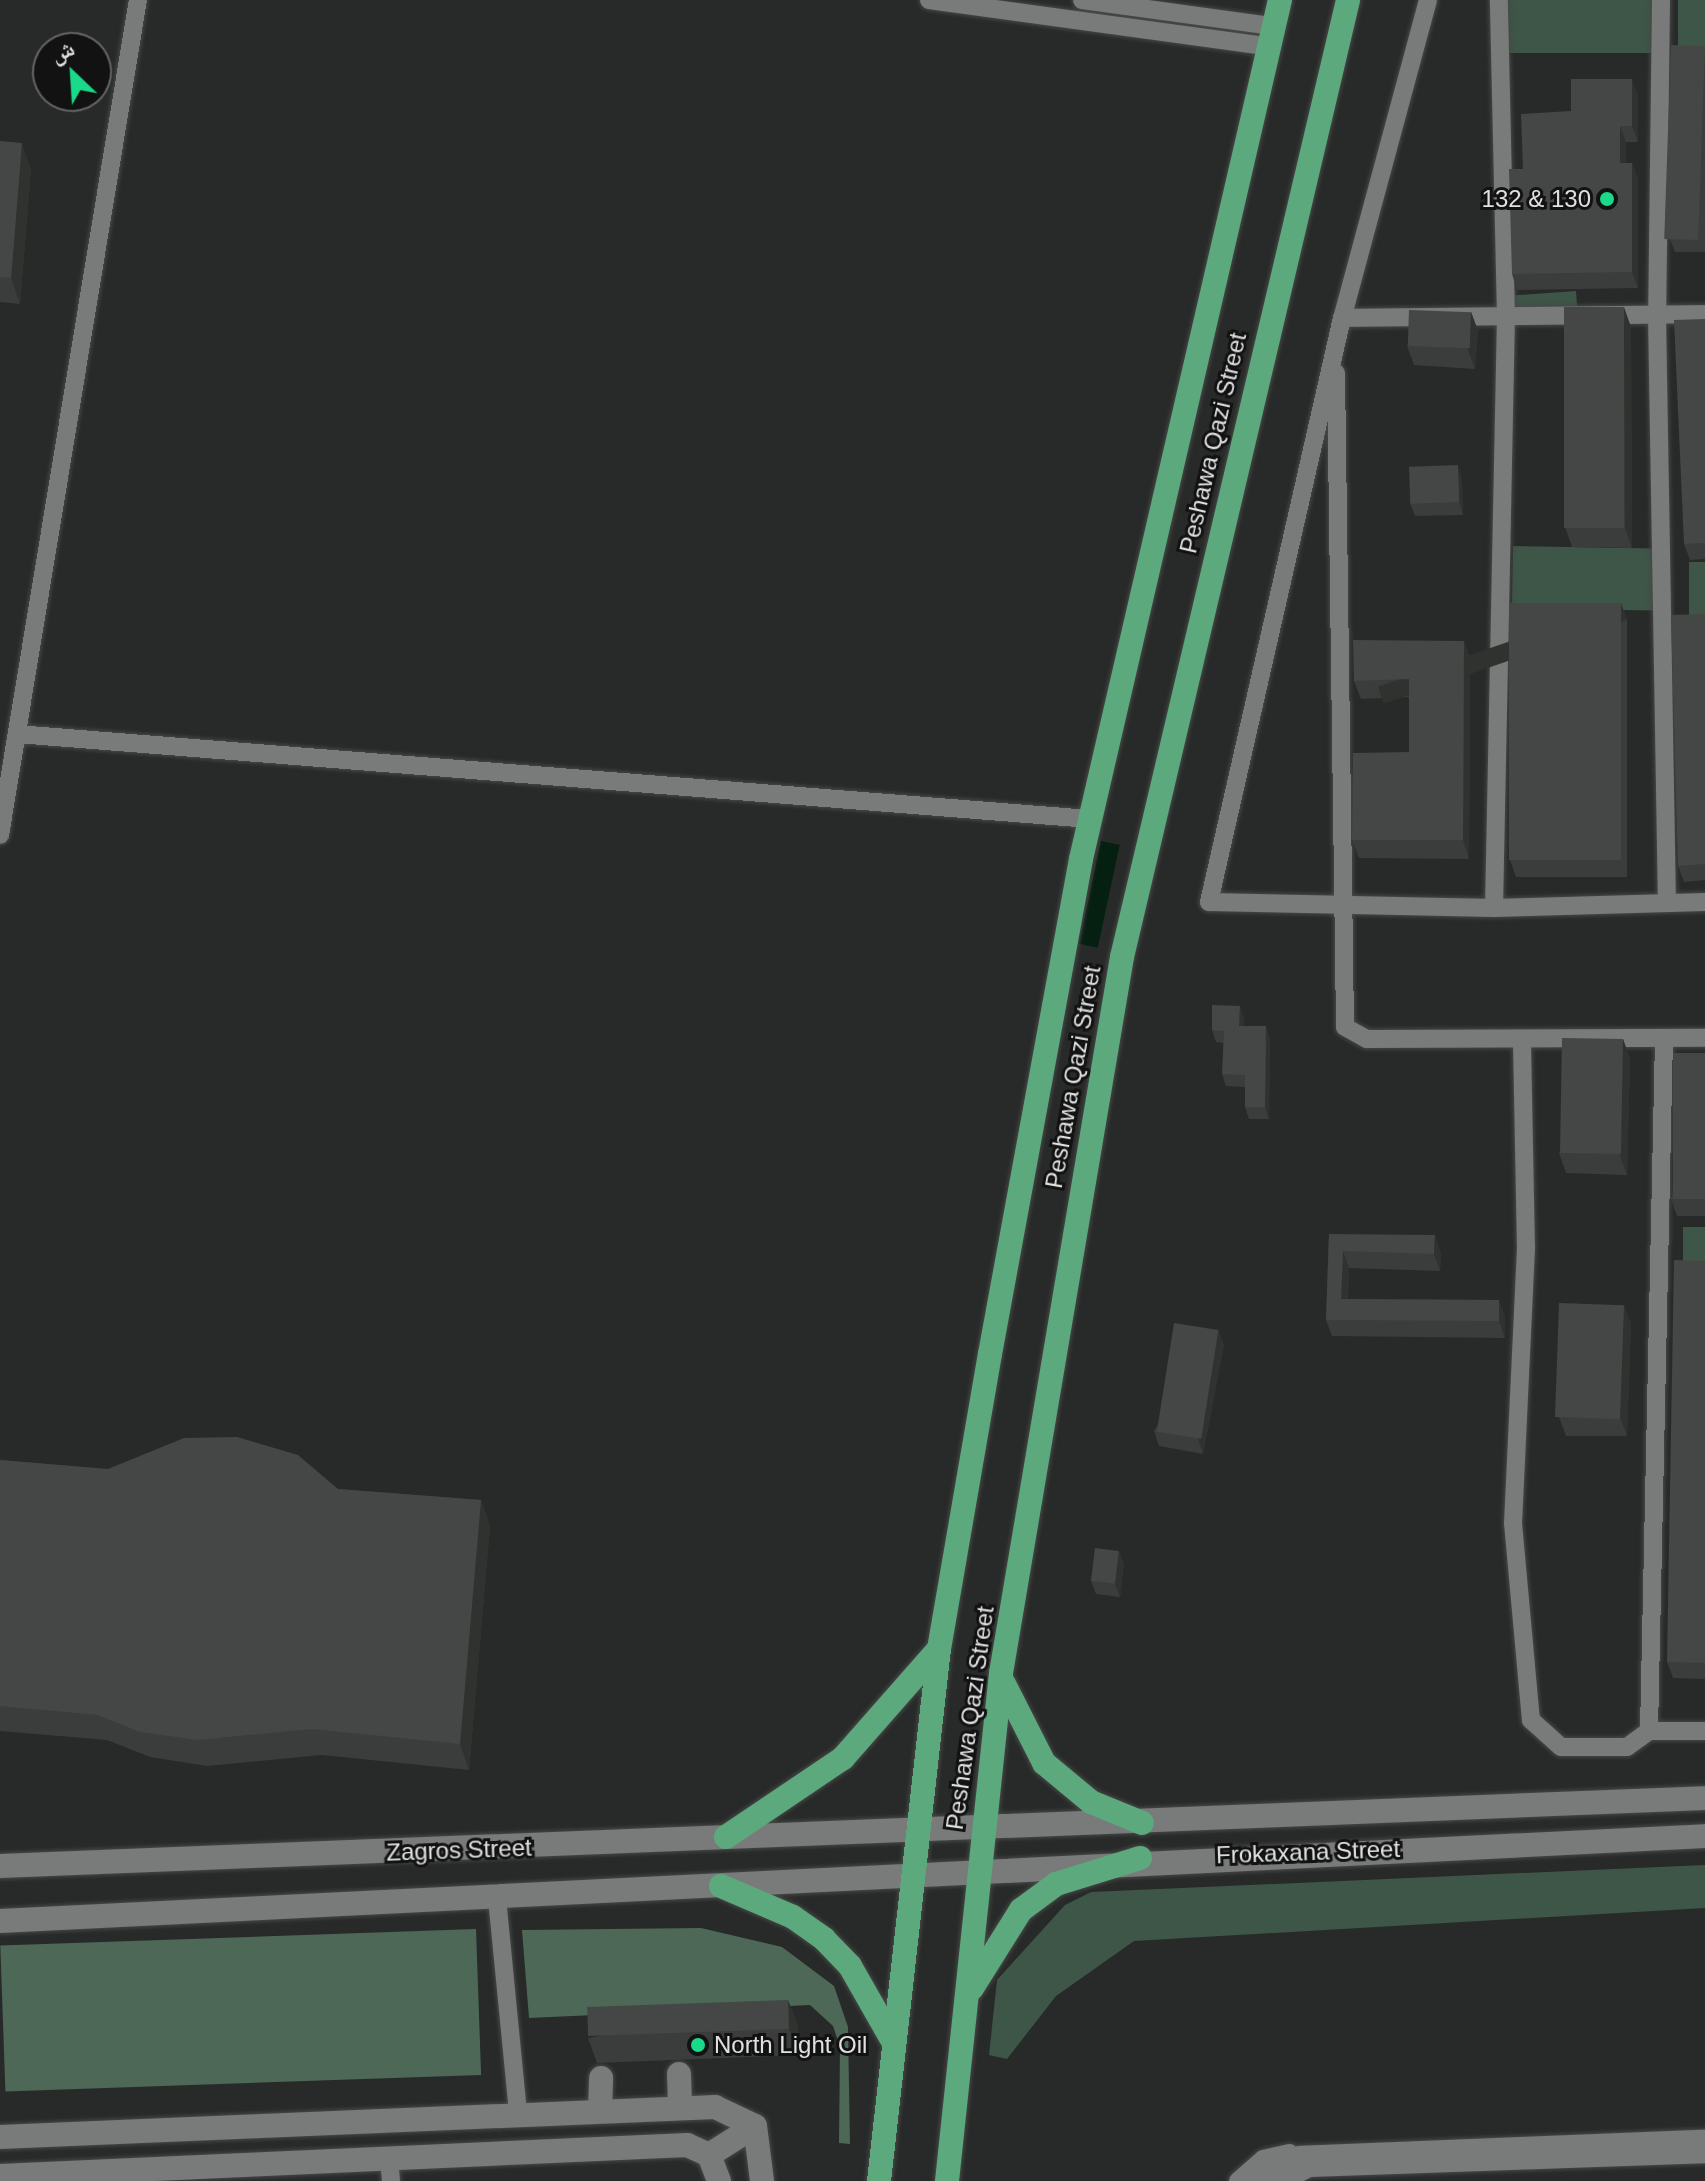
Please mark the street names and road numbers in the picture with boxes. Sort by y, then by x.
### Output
street label: Peshawa Qazi Street [1174,330,1252,556]
street label: Peshawa Qazi Street [1039,963,1107,1191]
street label: Peshawa Qazi Street [940,1604,1000,1832]
street label: Zagros Street [386,1833,532,1867]
street label: Frokaxana Street [1216,1834,1400,1870]

